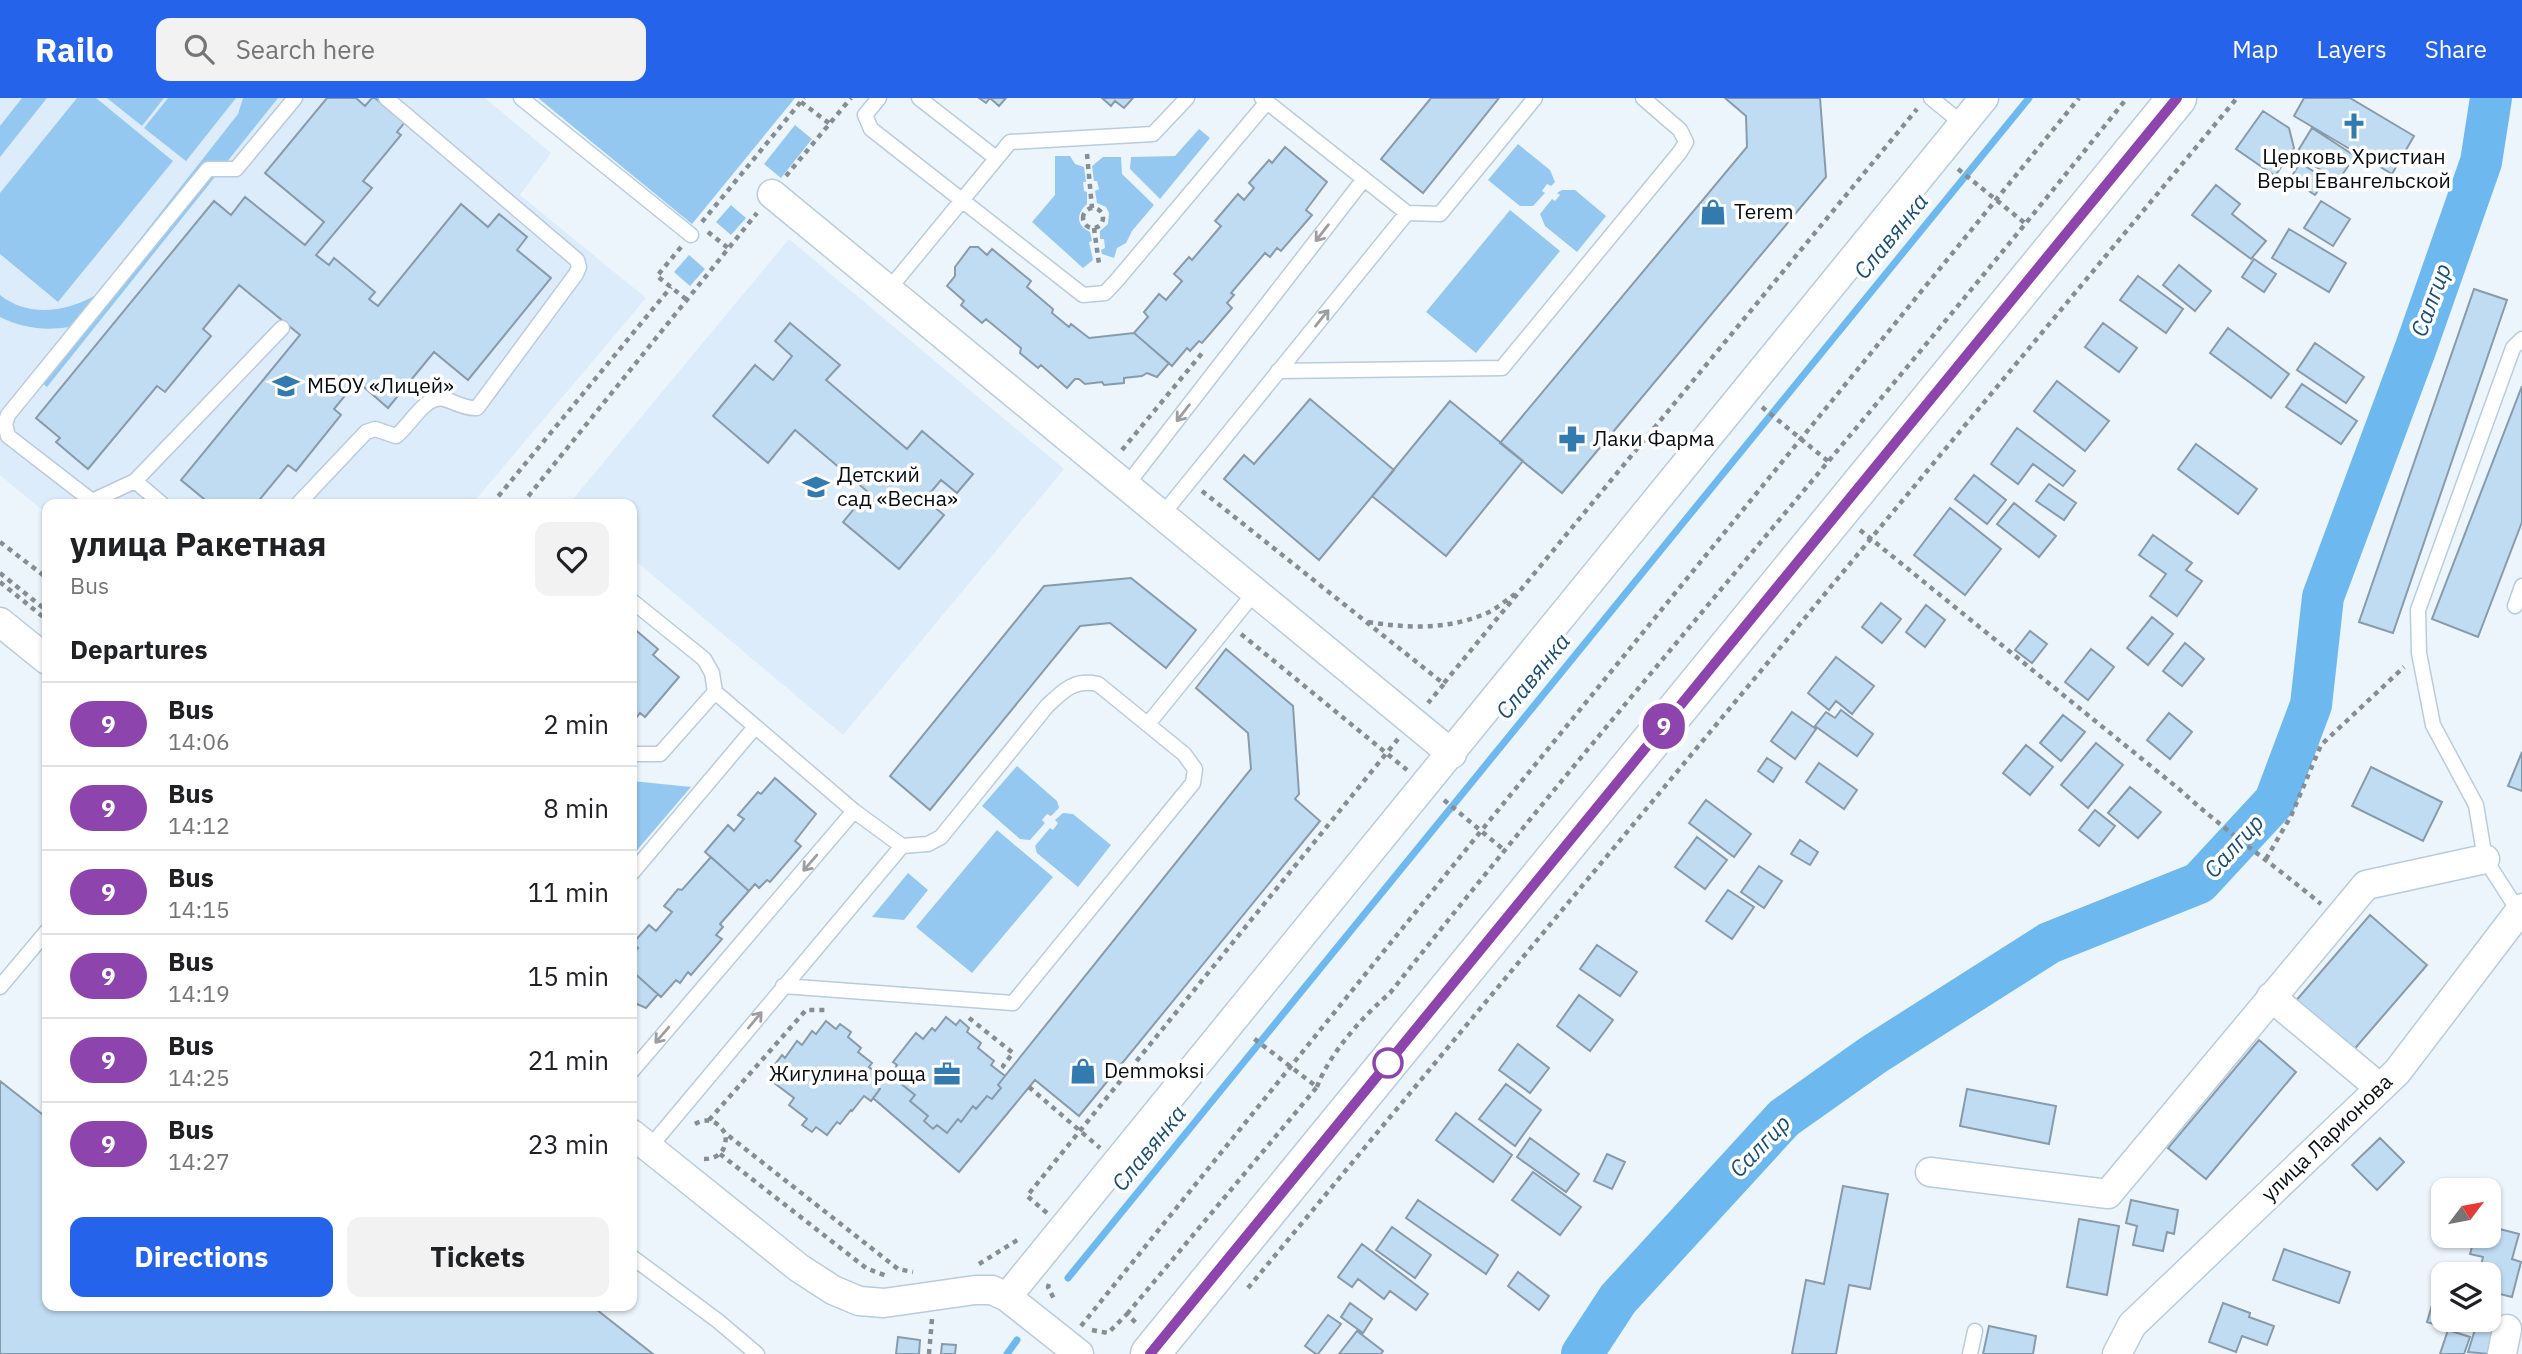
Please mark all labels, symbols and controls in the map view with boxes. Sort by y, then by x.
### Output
search box [156,18,646,81]
text: Railo [35,28,114,71]
icon: search [180,30,218,68]
text: Search here [236,32,375,66]
text: Map [2232,33,2279,65]
text: Layers [2317,33,2387,65]
text: Share [2425,33,2487,65]
church icon: Церковь Христиан Веры Евангельской [2339,111,2369,141]
place label: Церковь Христиан Веры Евангельской [2257,142,2451,194]
water label: Славянка [1846,186,1934,285]
shop icon: Terem [1698,197,1728,227]
place label: Terem [1734,197,1794,225]
one-way arrow [1315,223,1330,242]
water label: Салгир [2403,259,2457,340]
one-way arrow [1314,310,1329,328]
school or university icon: МБОУ «Лицей» [271,371,301,401]
place label: МБОУ «Лицей» [307,371,454,399]
one-way arrow [1176,403,1191,421]
pharmacy icon: Лаки Фарма [1557,424,1587,454]
place label: Лаки Фарма [1593,424,1714,452]
place label: Детский сад «Весна» [837,460,958,512]
school or university icon: Детский сад «Весна» [801,472,831,502]
text: улица Ракетная [70,522,327,565]
button: heart [535,522,609,596]
text: Bus [70,570,109,600]
water label: Славянка [1488,626,1576,725]
text: Departures [70,632,208,666]
text: Bus [168,692,214,726]
line badge: 9 [1641,703,1687,749]
text: 2 min [543,707,609,741]
text: 9 [101,708,116,740]
text: 9 [1657,710,1671,742]
text: 14:06 [168,726,230,756]
text: Bus [168,776,214,810]
text: 8 min [543,791,609,825]
text: 9 [101,792,116,824]
water label: Салгир [2197,807,2270,883]
text: 14:12 [168,810,230,840]
one-way arrow [802,853,818,871]
text: Bus [168,860,214,894]
text: 11 min [528,875,609,909]
text: 9 [101,876,116,908]
text: 14:15 [168,894,230,924]
text: Bus [168,944,214,978]
text: 15 min [528,959,609,993]
text: 9 [101,960,116,992]
text: 14:19 [168,978,230,1008]
one-way arrow [746,1011,762,1029]
one-way arrow [654,1026,670,1044]
text: Bus [168,1028,214,1062]
text: 21 min [528,1043,609,1077]
text: 9 [101,1044,116,1076]
unlabelled marker [1373,1048,1403,1078]
shop icon: Demmoksi [1068,1056,1098,1086]
place label: Demmoksi [1104,1056,1204,1084]
place label: Жигулина роща [769,1059,926,1087]
office icon: Жигулина роща [932,1059,962,1089]
text: 14:25 [168,1062,230,1092]
street label: улица Ларионова [2255,1067,2398,1207]
water label: Славянка [1104,1098,1192,1197]
water label: Салгир [1722,1108,1796,1183]
text: Bus [168,1112,214,1146]
text: 23 min [528,1127,609,1161]
text: 9 [101,1128,116,1160]
text: 14:27 [168,1146,230,1176]
north arrow [2431,1178,2501,1248]
map controls [2431,1178,2501,1332]
button: Directions [70,1217,333,1297]
button: Tickets [347,1217,609,1297]
button: layers [2431,1262,2501,1332]

